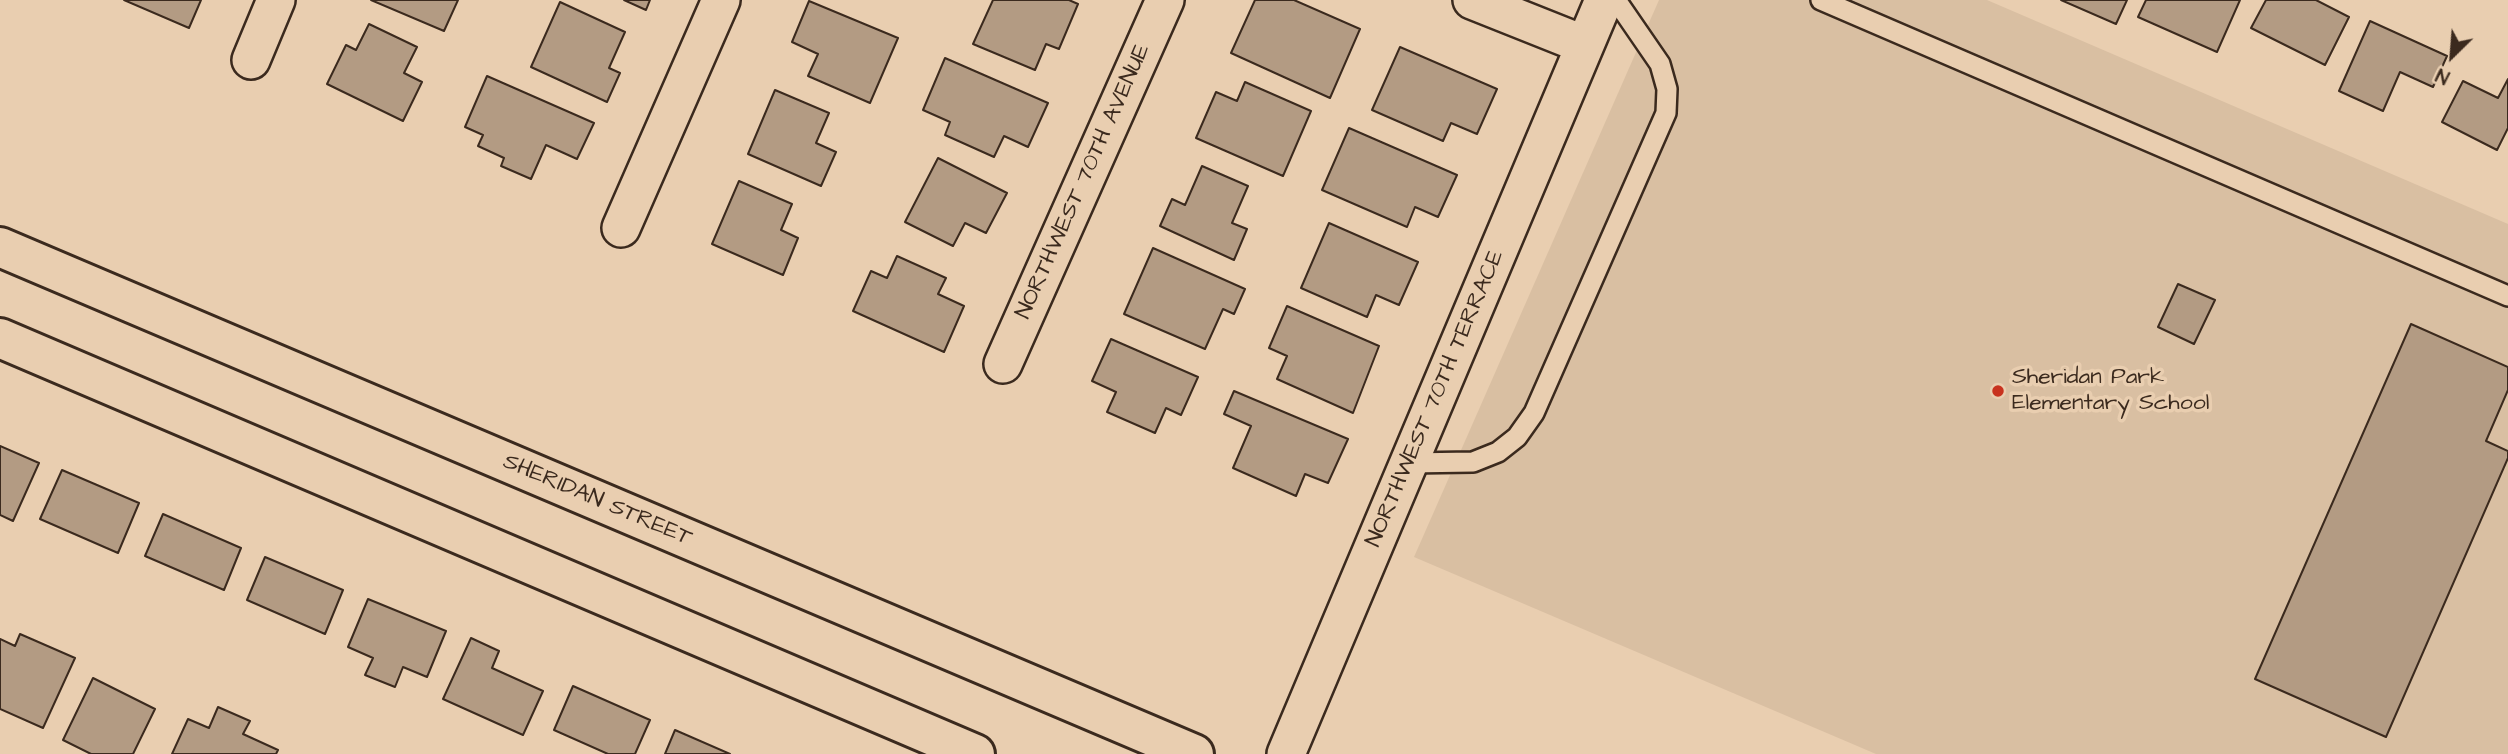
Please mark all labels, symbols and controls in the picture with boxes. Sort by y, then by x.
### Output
north arrow [2417,21,2487,91]
street label: NORTHWEST 70TH AVENUE [1011,40,1157,324]
text: N [2432,61,2454,90]
street label: NORTHWEST 70TH TERRACE [1361,247,1511,551]
place label: Sheridan Park Elementary School [2012,364,2209,418]
marker: Sheridan Park Elementary School [1990,383,2006,399]
street label: SHERIDAN STREET [498,449,696,553]

